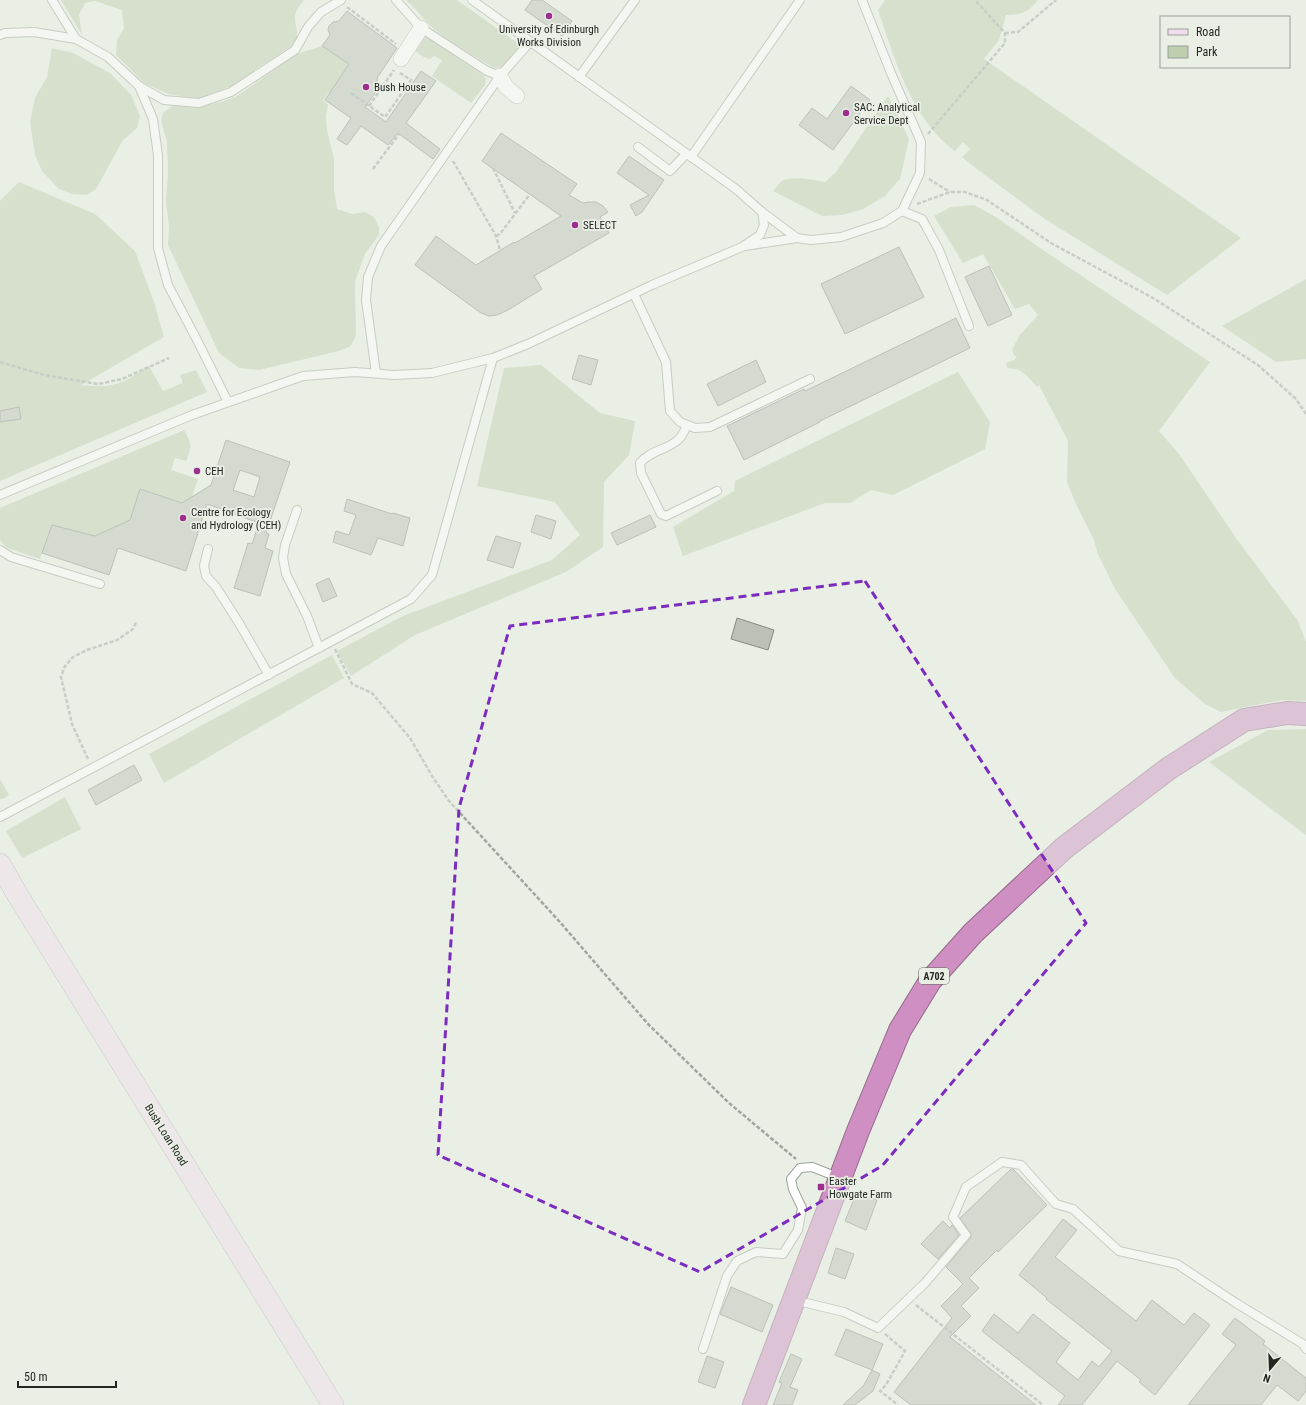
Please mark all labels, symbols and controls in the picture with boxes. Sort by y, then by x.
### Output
marker: University of Edinburgh Works Division [544,11,554,21]
legend [1160,16,1290,68]
place label: University of Edinburgh Works Division [499,23,599,49]
text: Road [1196,25,1220,39]
text: Park [1196,45,1218,59]
place label: Bush House [374,81,426,94]
marker: Bush House [361,82,371,92]
place label: SAC: Analytical Service Dept [854,101,920,127]
marker: SAC: Analytical Service Dept [841,108,851,118]
place label: SELECT [583,219,617,232]
marker: SELECT [570,220,580,230]
place label: CEH [205,465,224,478]
marker: CEH [192,466,202,476]
place label: Centre for Ecology and Hydrology (CEH) [191,506,281,532]
marker: Centre for Ecology and Hydrology (CEH) [178,513,188,523]
road number: A702 [919,968,949,984]
street label: Bush Loan Road [142,1102,190,1168]
place label: Easter Howgate Farm [829,1175,892,1201]
marker: Easter Howgate Farm [816,1182,826,1192]
north arrow [1250,1349,1290,1389]
scale bar [18,1363,116,1389]
text: 50 m [24,1370,48,1384]
text: N [1261,1371,1272,1385]

